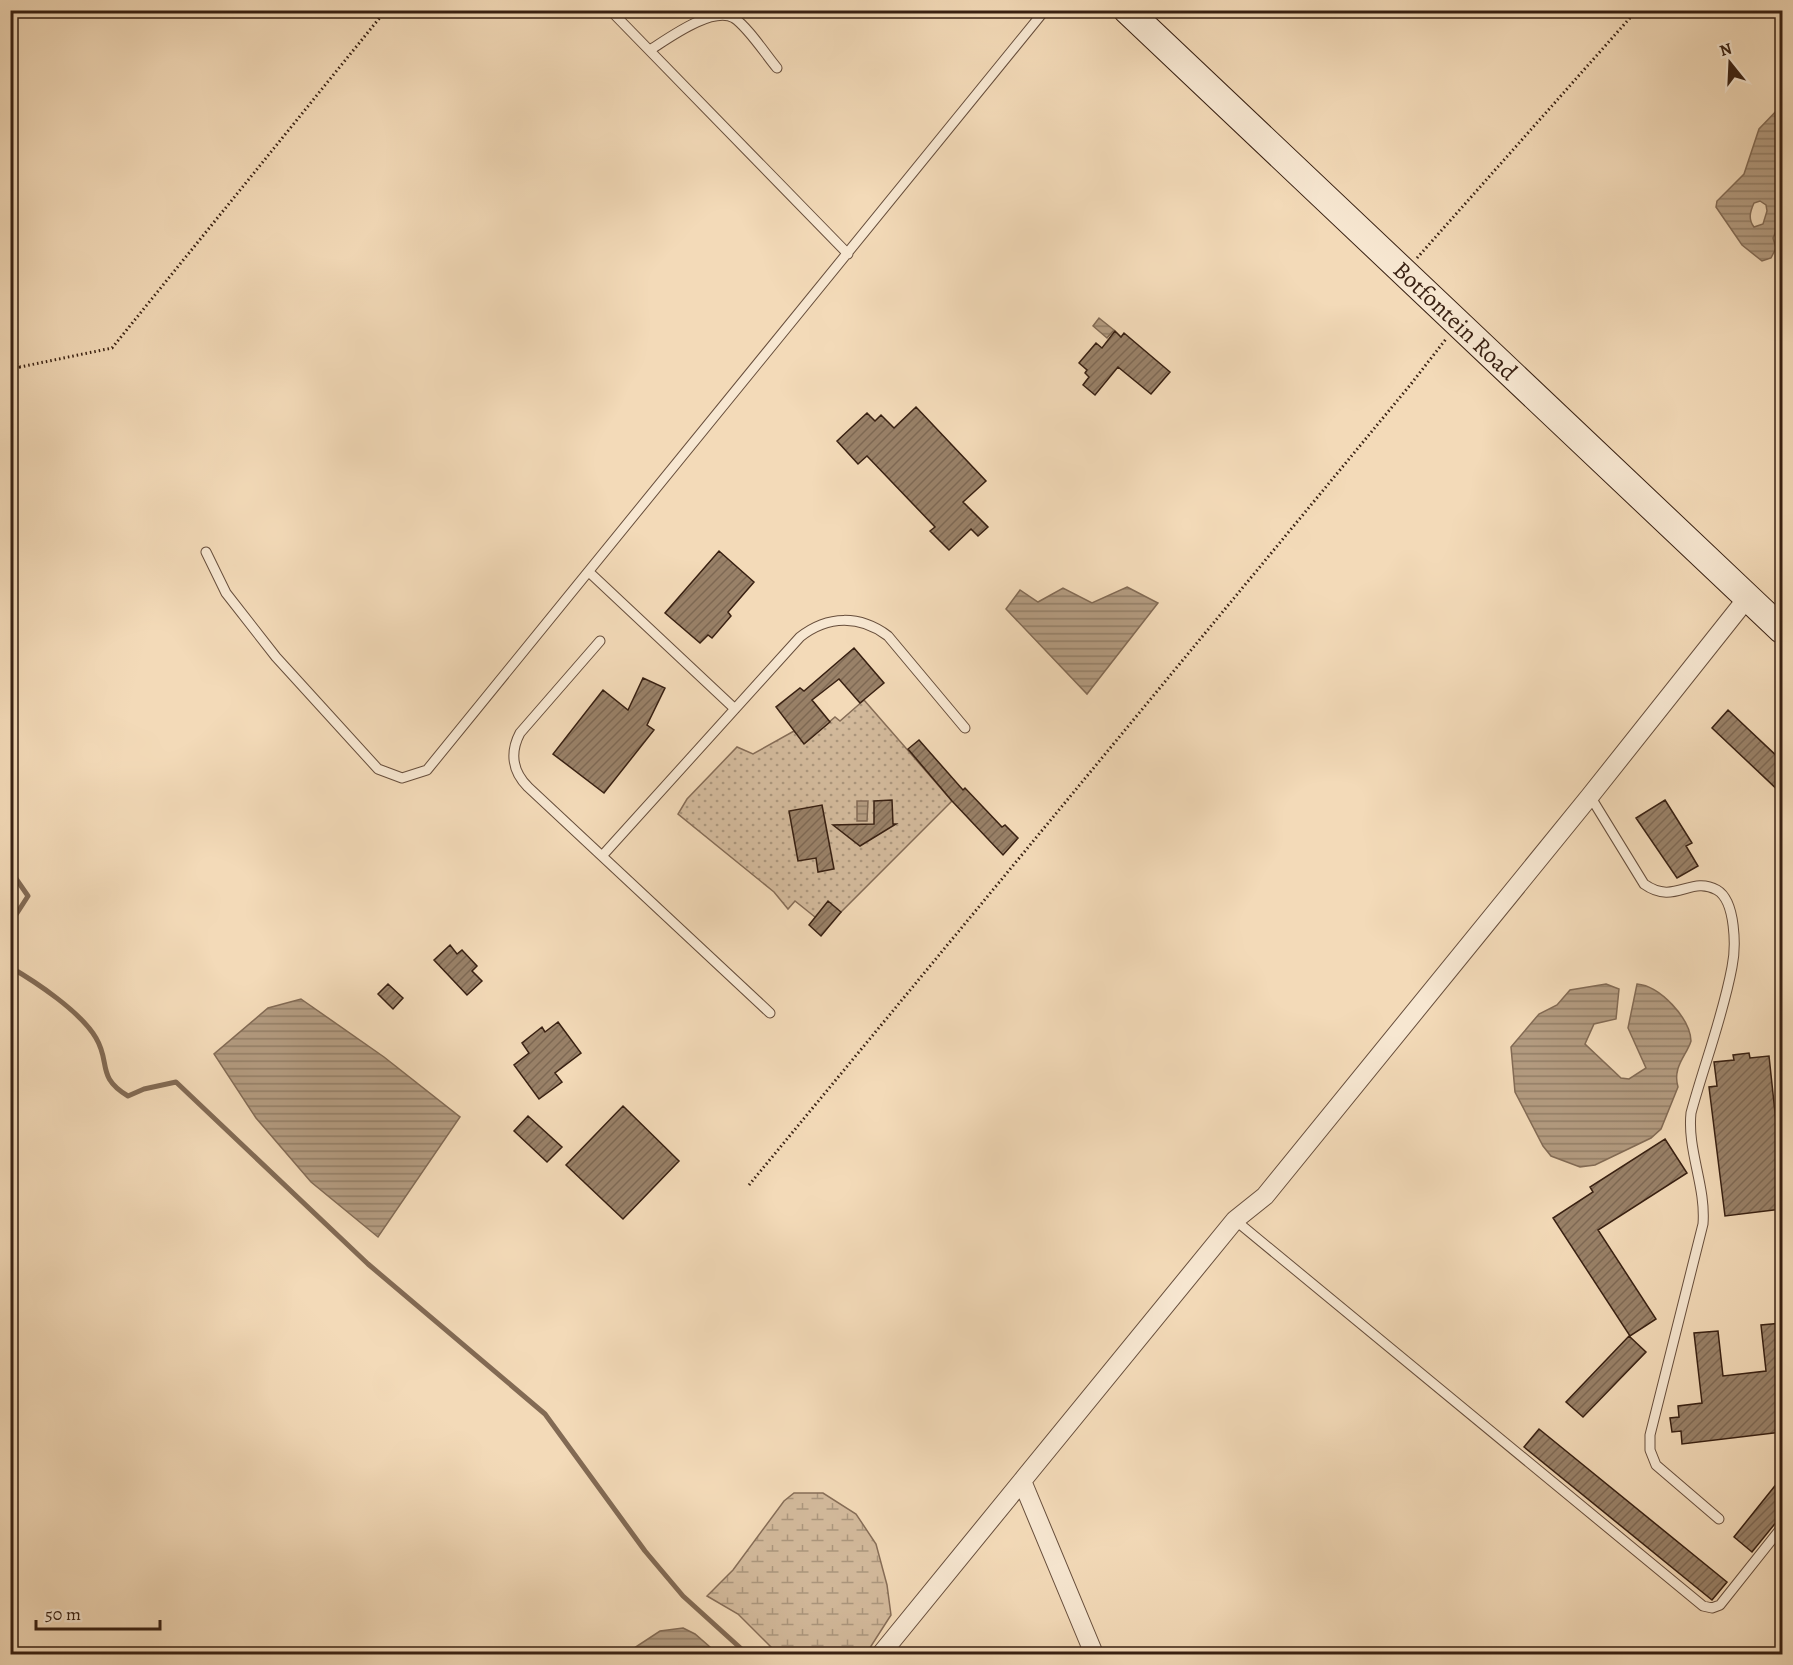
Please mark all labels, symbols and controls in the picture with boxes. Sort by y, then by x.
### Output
north arrow [1700,33,1760,93]
text: N [1717,37,1735,62]
street label: Botfontein Road [1386,254,1524,387]
scale bar [36,1593,160,1631]
text: 50 m [45,1602,81,1626]

